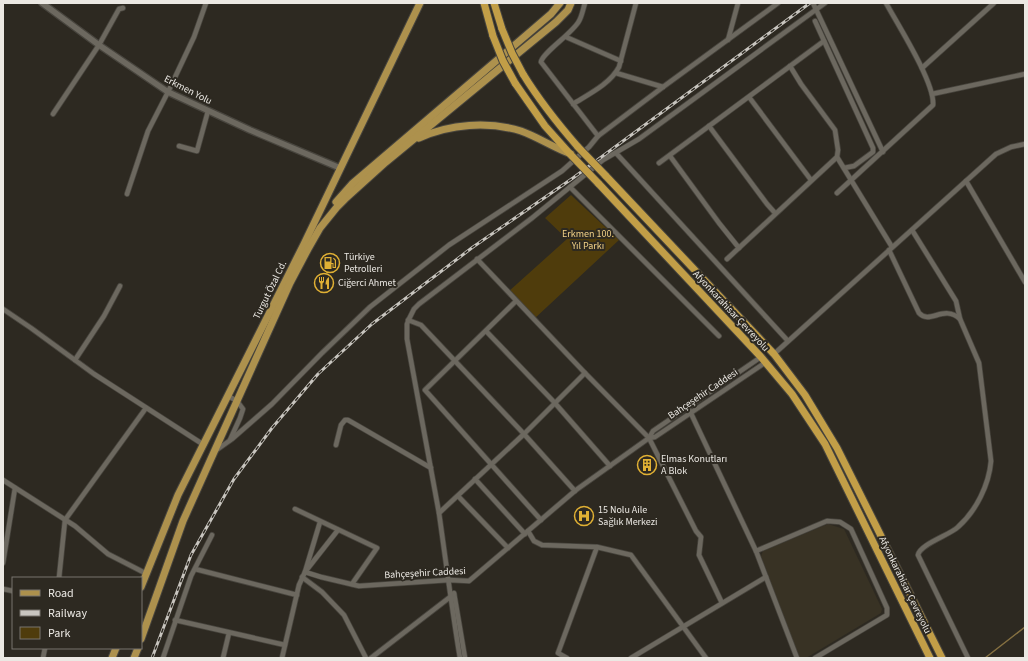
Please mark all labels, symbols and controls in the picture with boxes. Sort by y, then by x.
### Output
street label: Erkmen Yolu [162,72,214,108]
park label: Erkmen 100. Yıl Parkı [562,227,614,253]
place label: Türkiye Petrolleri [344,250,382,276]
fuel station icon: Türkiye Petrolleri [319,252,341,274]
street label: Turgut Özal Cd. [250,258,290,322]
street label: Afyonkarahisar Çevreyolu [690,267,772,355]
restaurant icon: Ciğerci Ahmet [313,272,335,294]
place label: Ciğerci Ahmet [338,276,396,290]
street label: Bahçeşehir Caddesi [665,365,741,423]
place label: Elmas Konutları A Blok [661,452,727,478]
building icon: Elmas Konutları A Blok [636,454,658,476]
place label: 15 Nolu Aile Sağlık Merkezi [598,503,658,529]
hospital icon: 15 Nolu Aile Sağlık Merkezi [573,505,595,527]
street label: Afyonkarahisar Çevreyolu [875,534,935,636]
street label: Bahçeşehir Caddesi [384,564,466,582]
legend [12,577,142,649]
text: Road [48,585,74,602]
text: Railway [48,605,87,622]
text: Park [48,625,70,642]

